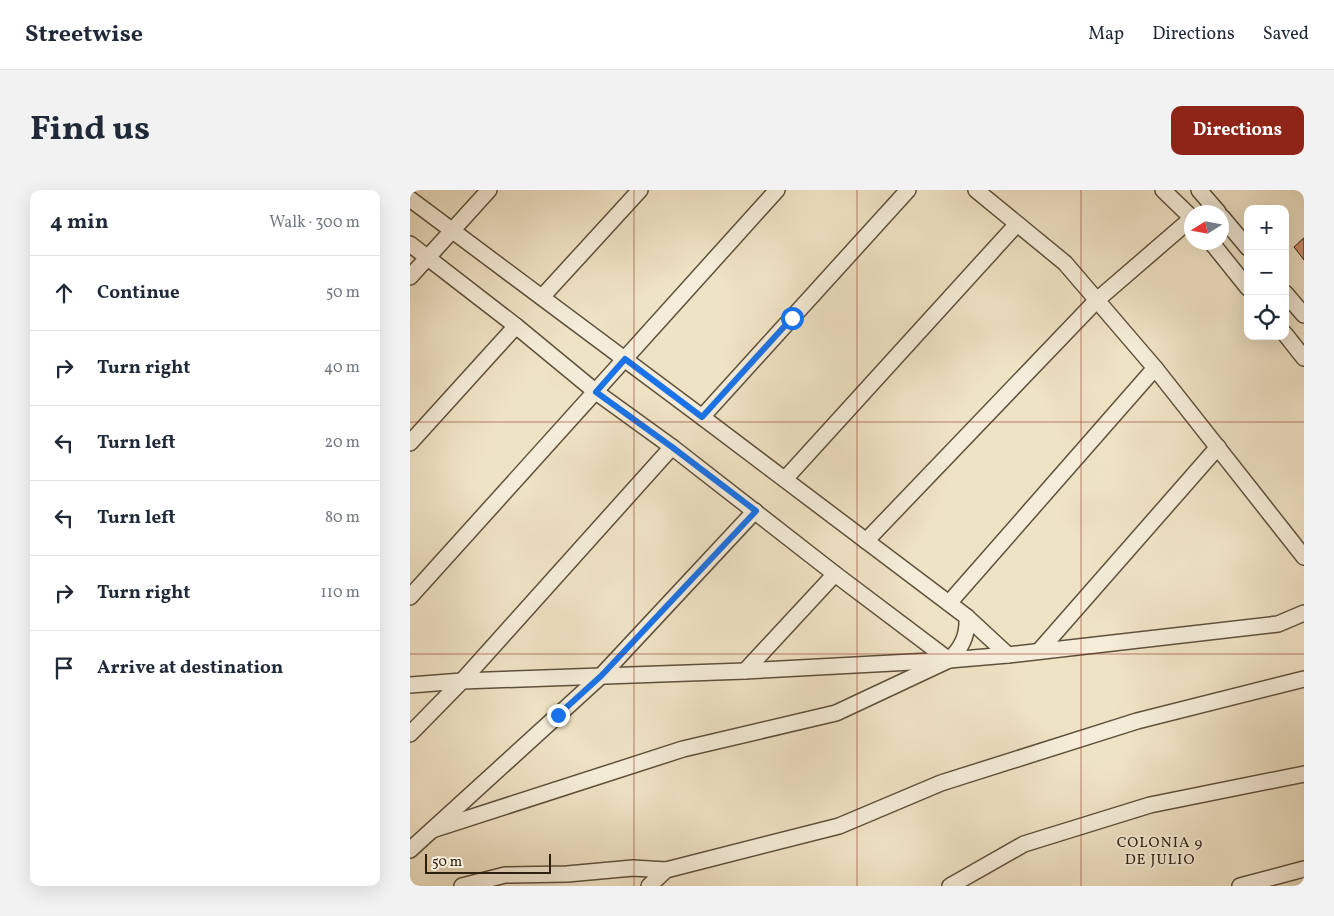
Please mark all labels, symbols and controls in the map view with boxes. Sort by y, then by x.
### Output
text: Streetwise [25,18,143,52]
text: Map [1088,22,1124,47]
text: Directions [1152,22,1235,47]
text: Saved [1263,22,1309,47]
text: Find us [30,106,150,154]
button: Directions [1171,106,1304,155]
north arrow [1184,205,1229,250]
map controls [1244,205,1289,340]
button: + [1244,205,1289,250]
text: 4 min [50,208,109,237]
text: Walk · 300 m [269,212,360,234]
button: − [1244,250,1289,295]
icon: ahead [50,279,78,307]
text: Continue [97,280,180,306]
text: 50 m [326,282,360,304]
button: locate [1244,295,1289,340]
route start [781,307,804,330]
icon: right [50,354,78,382]
text: Turn right [97,355,190,381]
text: 40 m [324,357,360,379]
icon: left [50,429,78,457]
text: Turn left [97,430,176,456]
text: 20 m [325,432,360,454]
icon: left [50,504,78,532]
text: Turn left [97,505,176,531]
text: 80 m [325,507,360,529]
icon: right [50,579,78,607]
text: Turn right [97,580,190,606]
text: 110 m [321,582,360,604]
icon: arrive [50,654,78,682]
text: Arrive at destination [97,655,283,681]
route end [547,704,570,727]
district label: COLONIA 9 DE JULIO [1117,833,1203,871]
scale bar [425,851,551,874]
text: 50 m [432,853,462,872]

